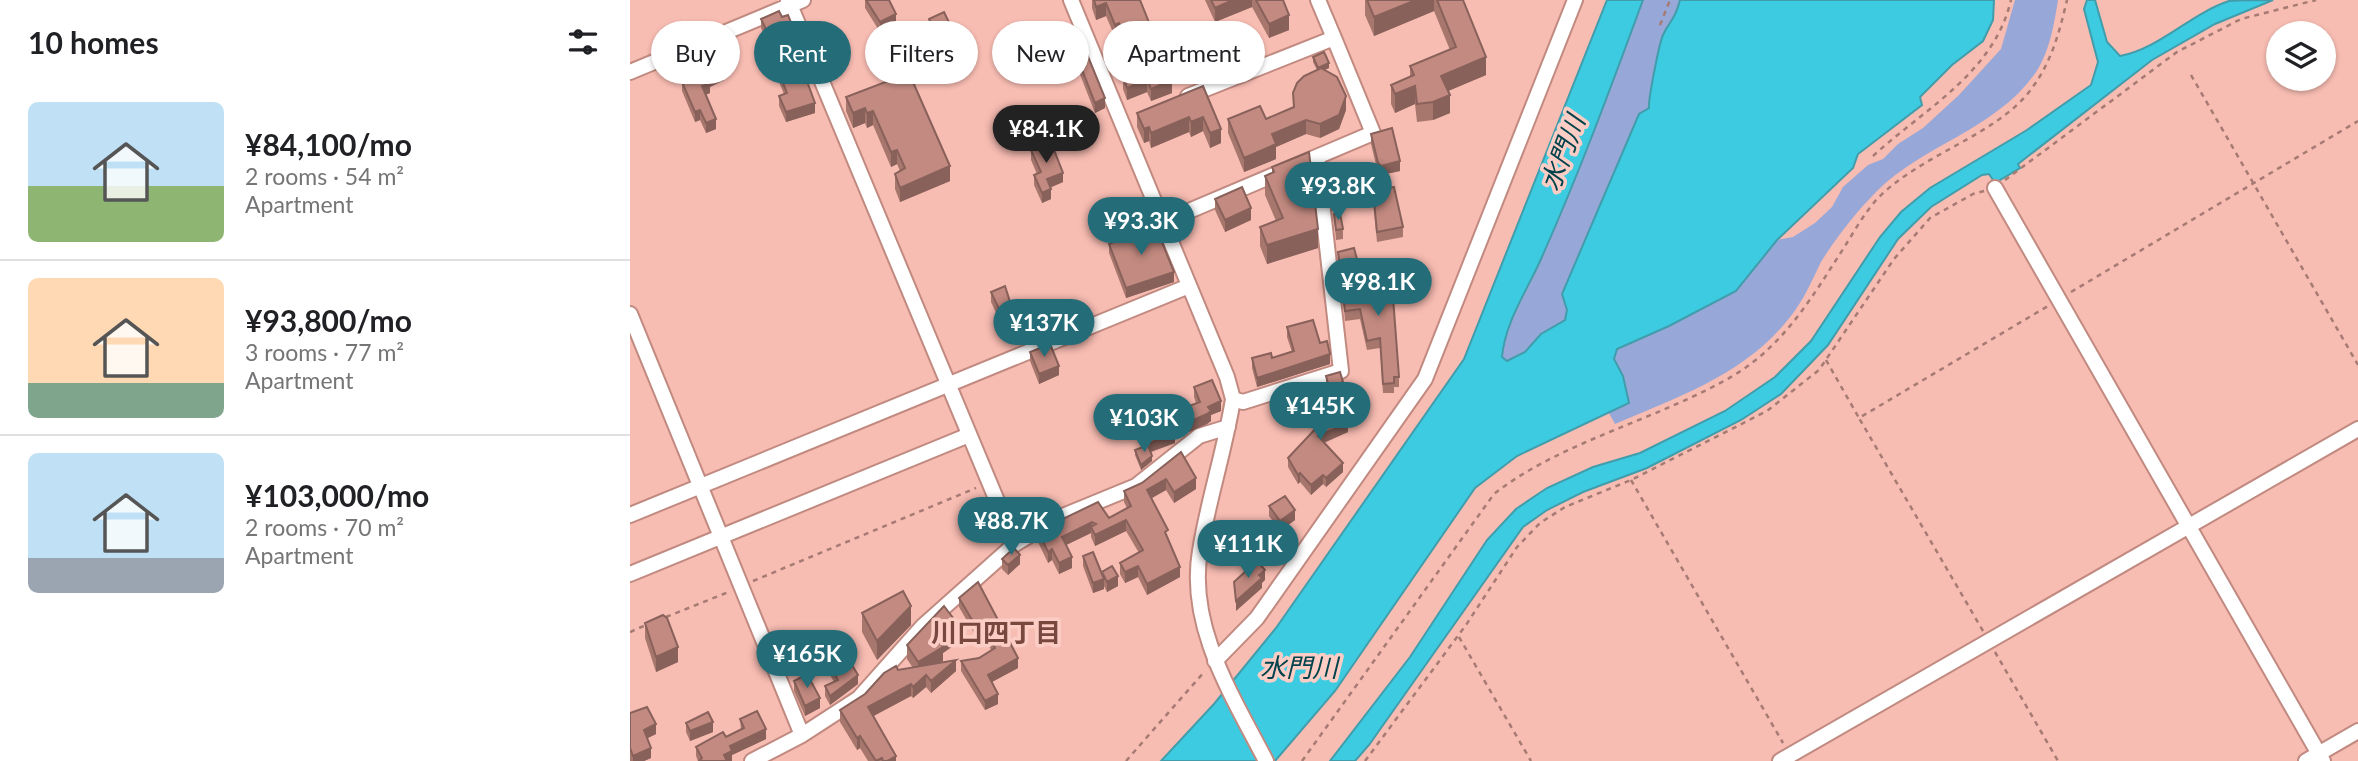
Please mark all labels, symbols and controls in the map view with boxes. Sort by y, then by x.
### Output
chip: Buy [651,21,740,84]
chip: Rent [754,21,851,84]
chip: Filters [865,21,978,84]
chip: New [992,21,1089,84]
chip: Apartment [1103,21,1265,84]
map controls [2266,21,2336,91]
button: layers [2266,21,2336,91]
icon: filters [564,23,602,61]
text: 10 homes [28,24,159,60]
pin: ¥84.1K [989,106,1103,165]
water label: 水門川 [1533,108,1592,195]
text: ¥84.1K [1009,114,1083,142]
text: ¥84,100/mo [245,126,412,162]
icon: home [84,130,168,214]
text: 2 rooms · 54 m² [245,162,404,190]
pin: ¥93.8K [1281,162,1395,222]
text: ¥93.8K [1301,171,1375,199]
text: Apartment [245,190,353,218]
pin: ¥93.3K [1084,198,1198,257]
text: ¥93.3K [1104,206,1178,234]
pin: ¥98.1K [1321,258,1435,318]
text: ¥98.1K [1341,267,1415,295]
pin: ¥137K [995,300,1093,359]
text: ¥93,800/mo [245,302,412,338]
icon: home [84,306,168,390]
text: ¥137K [1009,308,1079,336]
text: 3 rooms · 77 m² [245,338,404,366]
text: Apartment [245,366,353,394]
pin: ¥145K [1271,382,1369,442]
text: ¥145K [1285,391,1355,419]
pin: ¥103K [1095,394,1193,454]
text: ¥103K [1109,403,1179,431]
text: ¥103,000/mo [245,477,429,513]
icon: home [84,481,168,565]
pin: ¥88.7K [954,498,1068,557]
text: ¥88.7K [974,506,1048,534]
text: 2 rooms · 70 m² [245,513,404,541]
pin: ¥111K [1199,520,1297,580]
text: ¥111K [1213,529,1283,557]
text: Apartment [245,541,353,569]
district label: 川口四丁目 [931,616,1061,648]
pin: ¥165K [758,630,856,690]
text: ¥165K [772,639,842,667]
water label: 水門川 [1260,651,1341,683]

